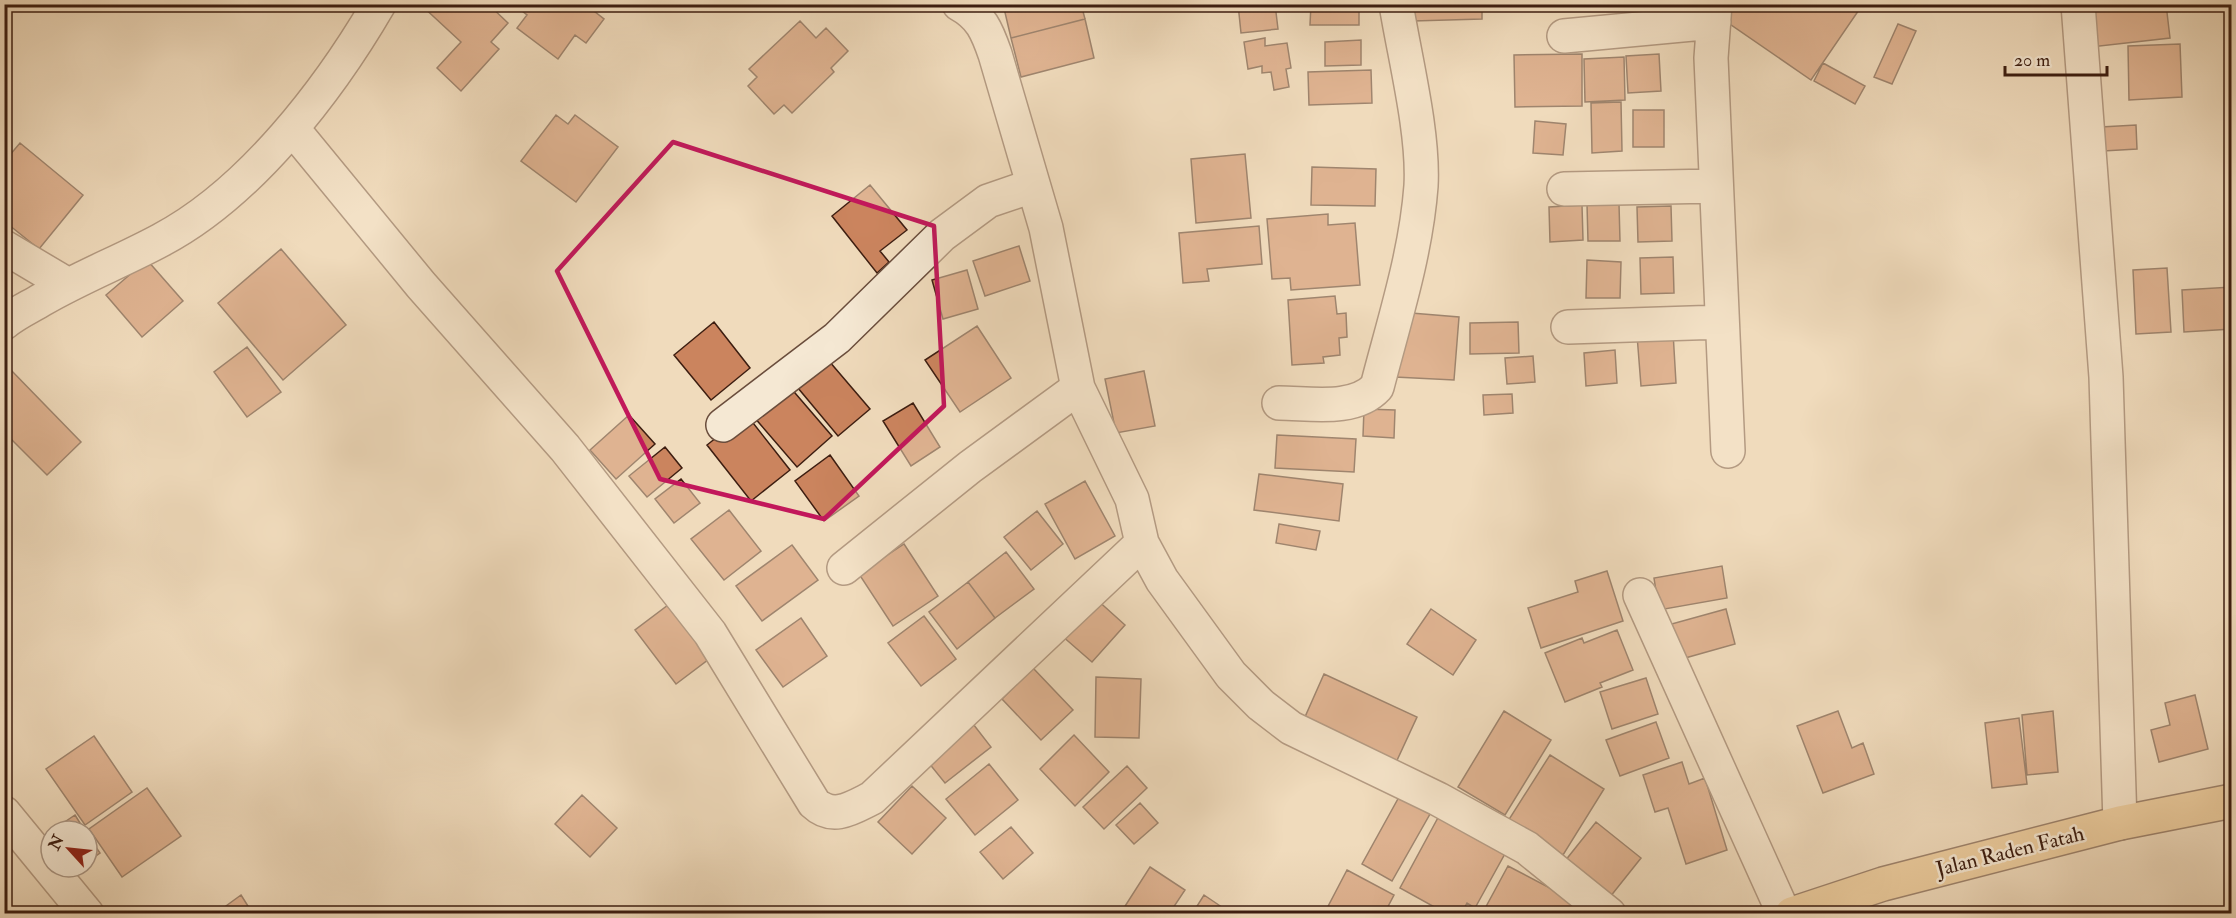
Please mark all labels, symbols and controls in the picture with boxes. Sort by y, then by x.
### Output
scale bar [2005,39,2107,77]
text: 20 m [2014,49,2050,72]
north arrow [39,819,99,879]
street label: Jalan Raden Fatah [1932,820,2087,883]
text: N [44,831,69,854]

